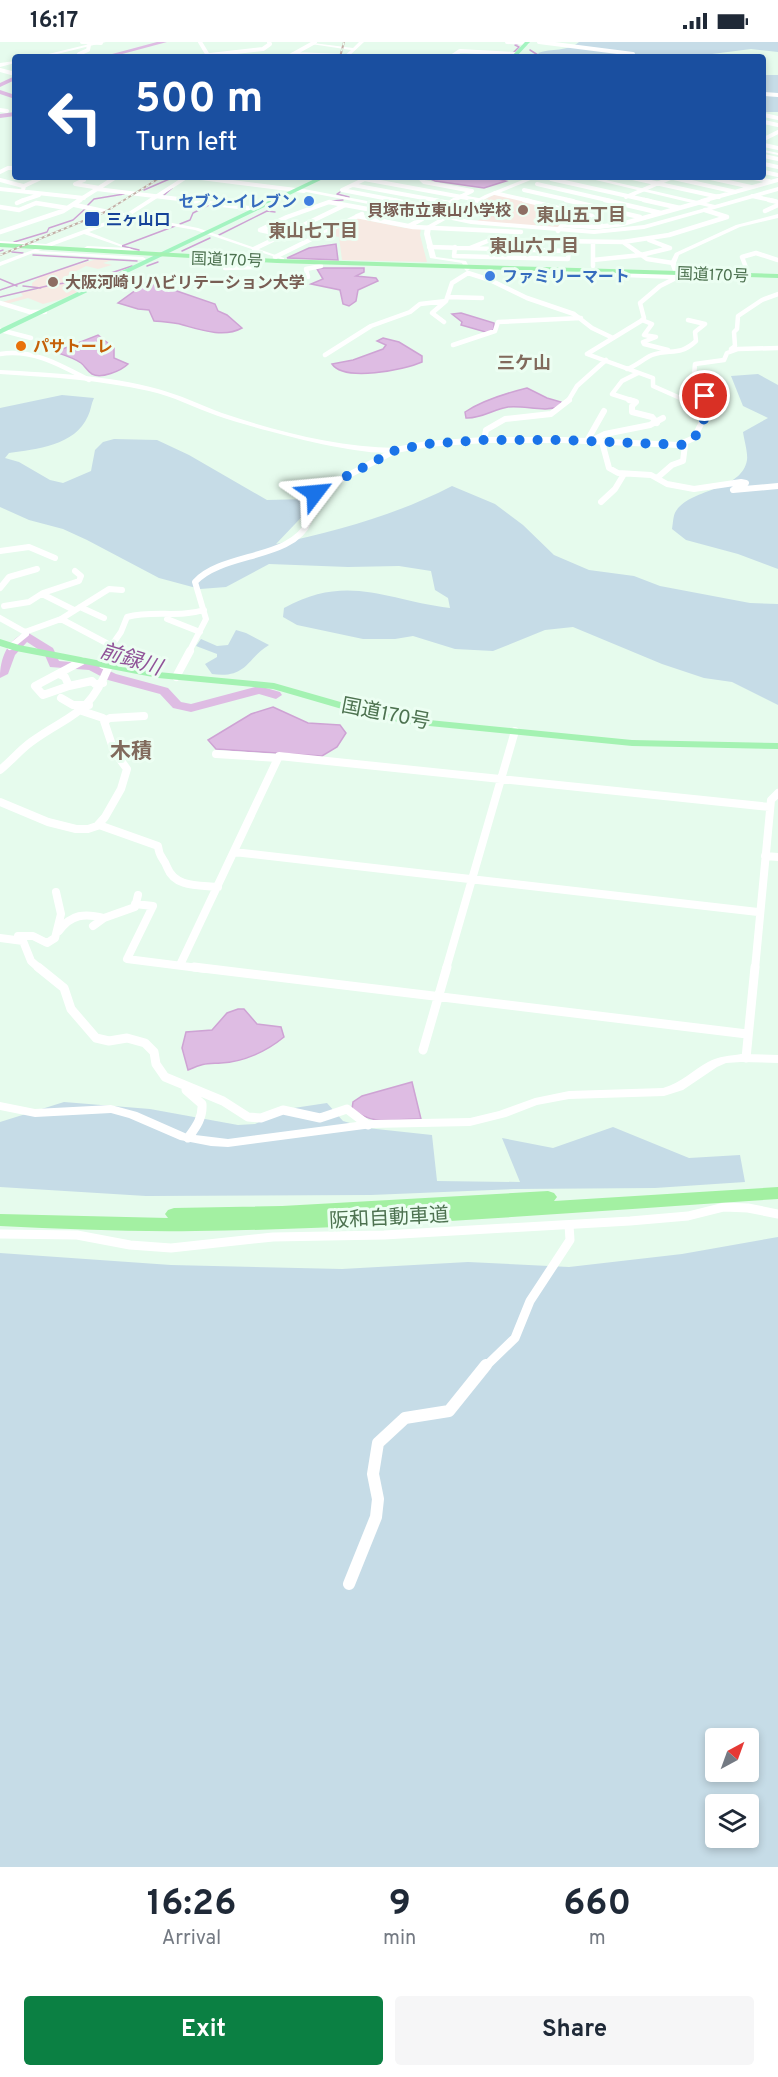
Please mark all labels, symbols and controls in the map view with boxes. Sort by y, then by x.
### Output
text: 16:17 [30,8,78,35]
text: 500 m [135,74,263,127]
icon: left [36,78,114,156]
text: Turn left [135,126,237,160]
place label: セブン-イレブン [178,193,297,213]
marker: セブン-イレブン [302,194,316,208]
place label: 貝塚市立東山小学校 [367,202,511,222]
marker: 貝塚市立東山小学校 [516,203,530,217]
district label: 東山五丁目 [536,205,626,228]
marker: 三ヶ山口 [83,210,101,228]
place label: 三ヶ山口 [106,211,170,231]
district label: 東山七丁目 [268,221,358,244]
district label: 東山六丁目 [489,236,579,259]
street label: 国道170号 [191,250,263,272]
street label: 国道170号 [677,265,749,287]
place label: ファミリーマート [502,268,630,288]
marker: ファミリーマート [483,269,497,283]
place label: 大阪河崎リハビリテーション大学 [65,274,305,294]
marker: 大阪河崎リハビリテーション大学 [46,275,60,289]
place label: パサトーレ [33,338,113,358]
marker: パサトーレ [14,339,28,353]
district label: 三ケ山 [497,353,551,376]
pin [679,370,730,421]
icon: arrive [688,379,721,412]
position arrow [283,461,347,525]
water label: 前録川 [96,638,167,683]
street label: 国道170号 [339,694,432,736]
district label: 木積 [110,739,152,766]
street label: 阪和自動車道 [329,1203,450,1235]
north arrow [705,1728,759,1782]
map controls [705,1728,759,1848]
button: layers [705,1794,759,1848]
text: 16:26 [147,1882,236,1928]
text: 9 [389,1882,411,1928]
text: 660 [563,1882,631,1928]
text: Arrival [162,1926,221,1952]
text: min [383,1926,416,1952]
text: m [589,1926,606,1952]
button: Exit [24,1996,383,2065]
button: Share [395,1996,754,2065]

